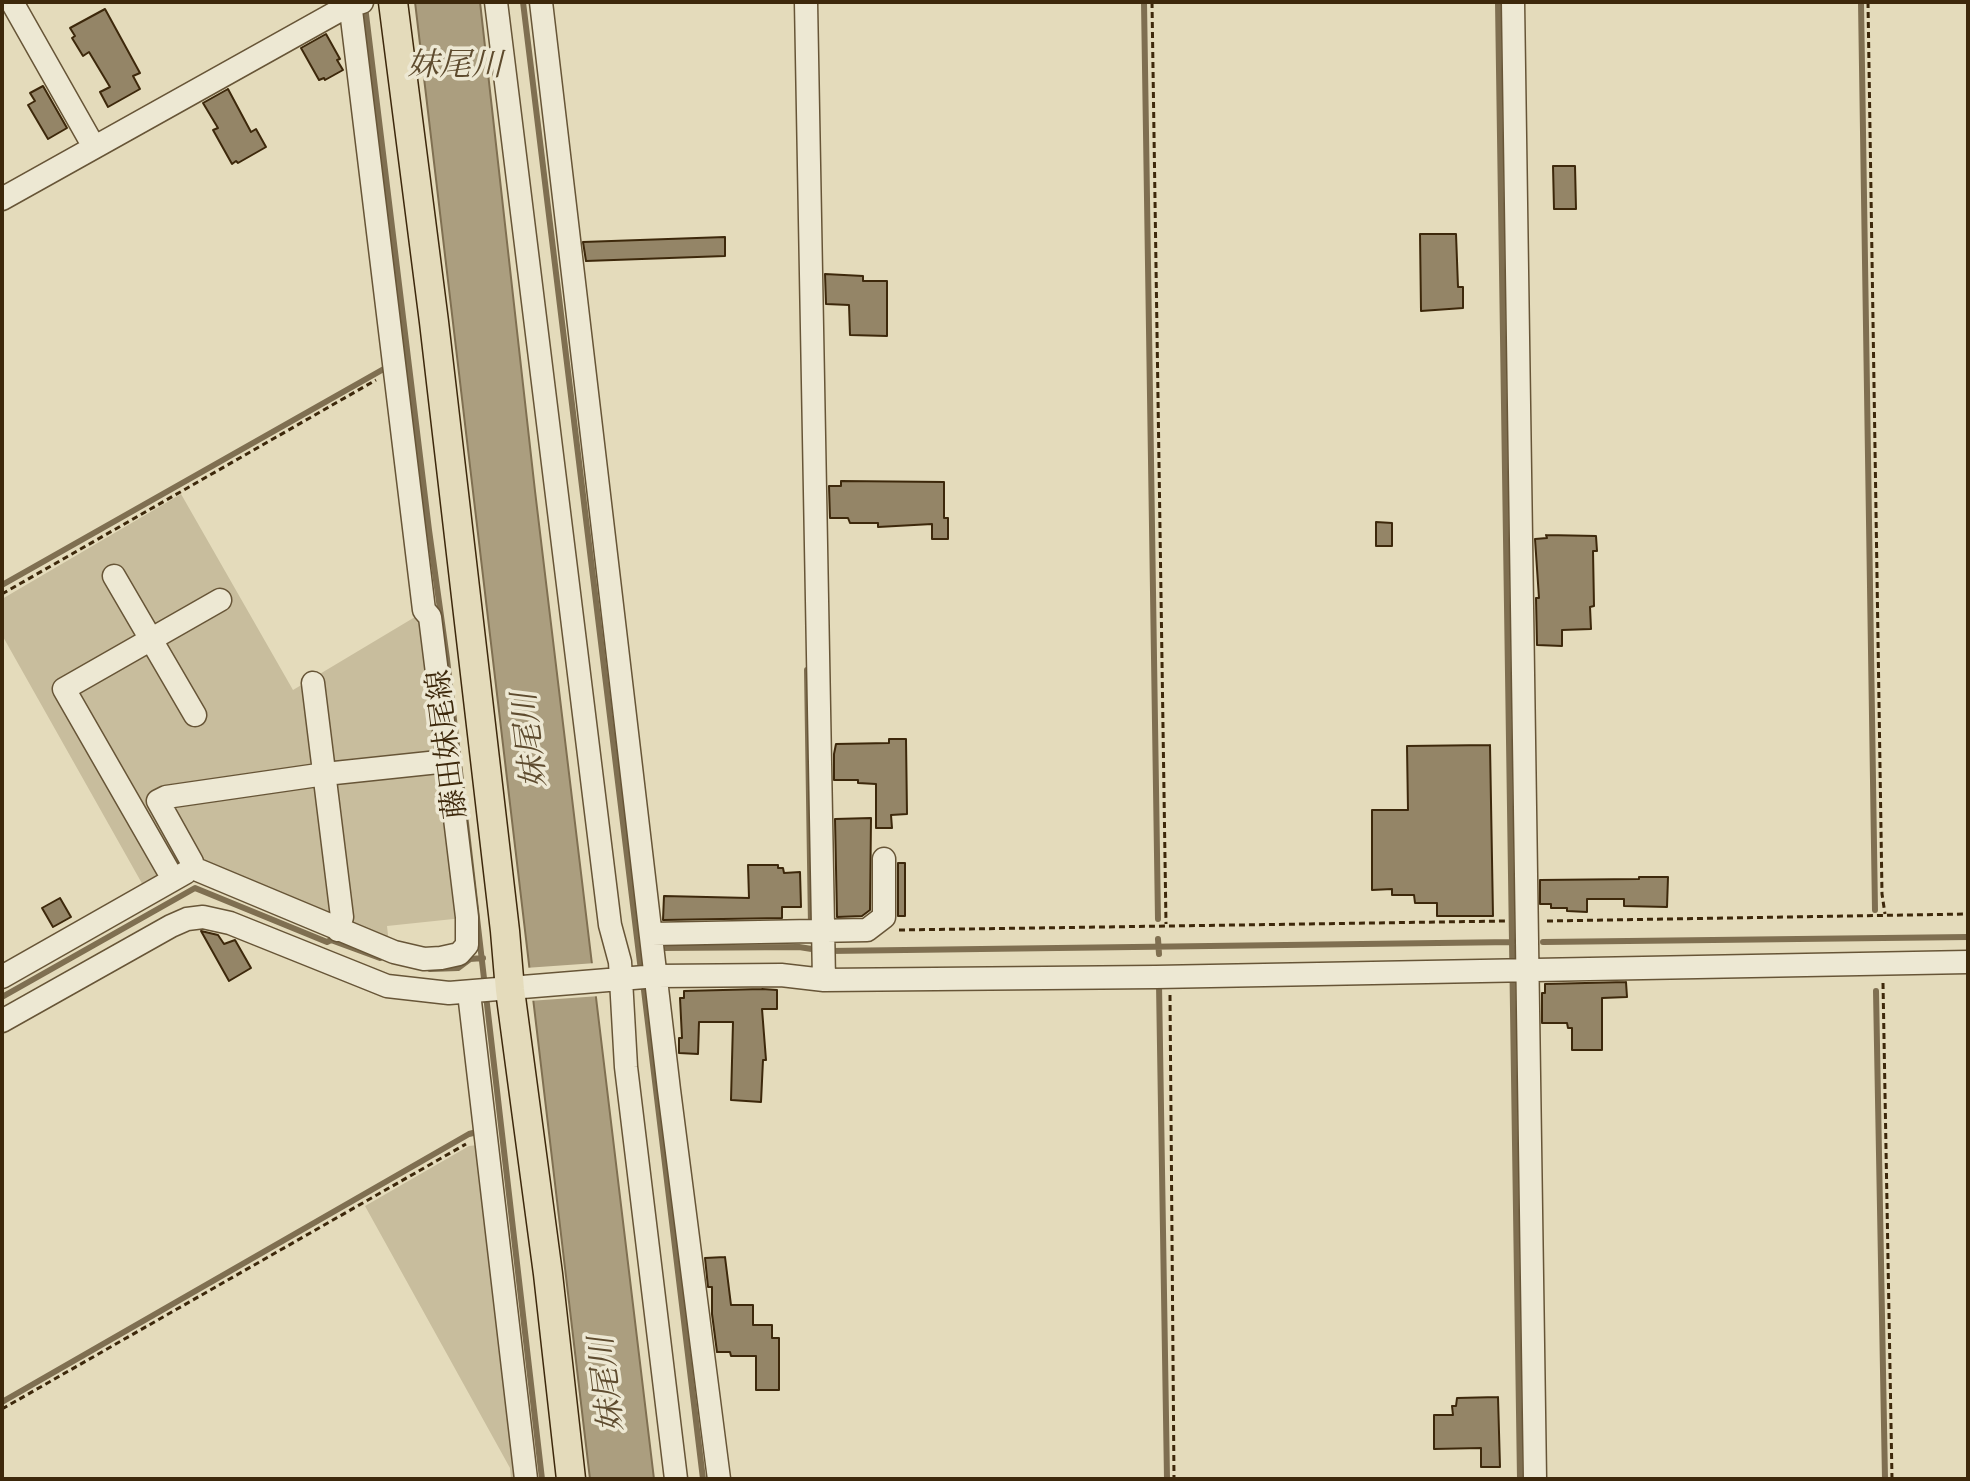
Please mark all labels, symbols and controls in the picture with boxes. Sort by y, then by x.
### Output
water label: 妹尾川 [407,48,503,86]
street label: 藤田妹尾線 [422,667,476,821]
water label: 妹尾川 [507,690,557,790]
water label: 妹尾川 [584,1334,634,1434]

